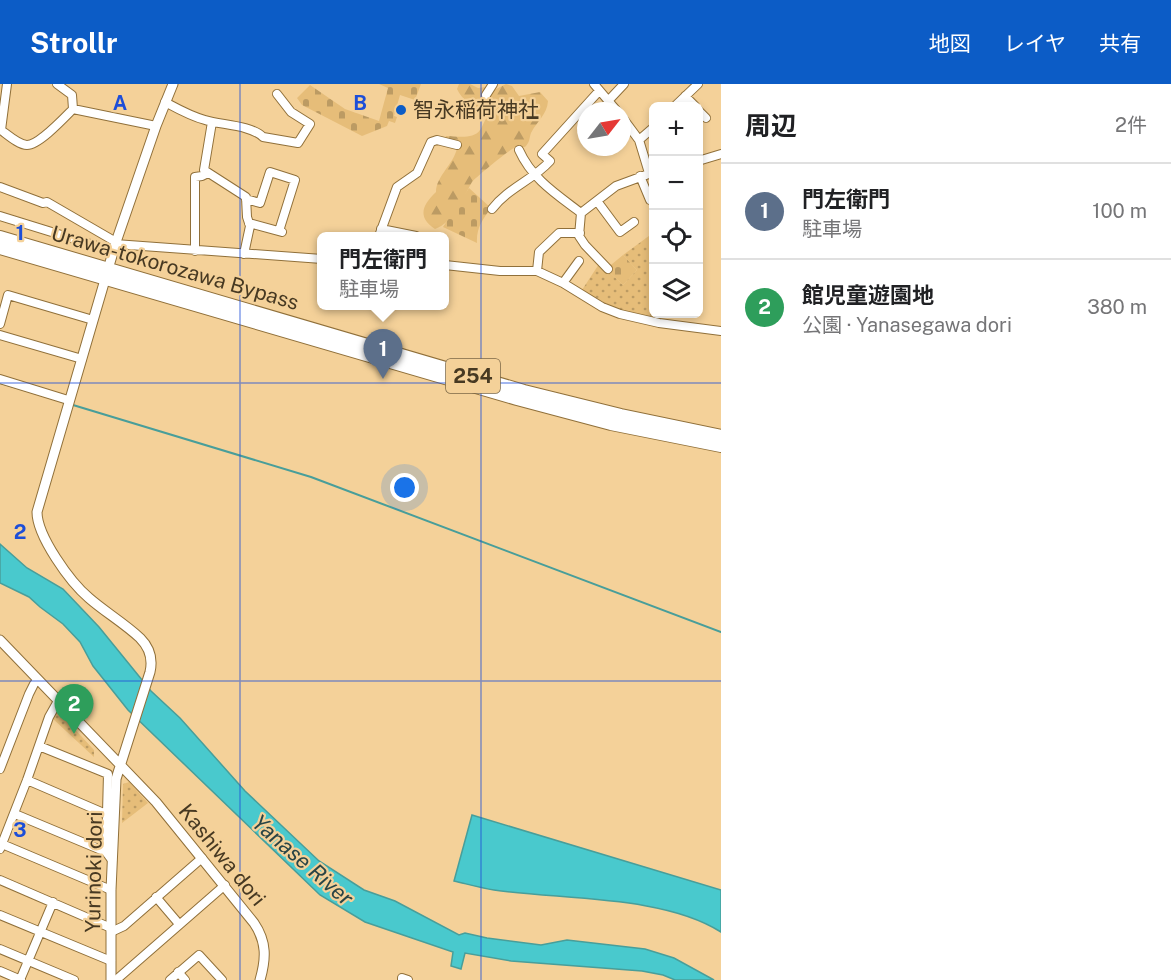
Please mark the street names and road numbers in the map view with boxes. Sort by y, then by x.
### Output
street label: Urawa-tokorozawa Bypass [48,220,302,315]
road number: 254 [446,359,500,393]
street label: Kashiwa dori [174,799,271,911]
street label: Yurinoki dori [80,811,107,933]

